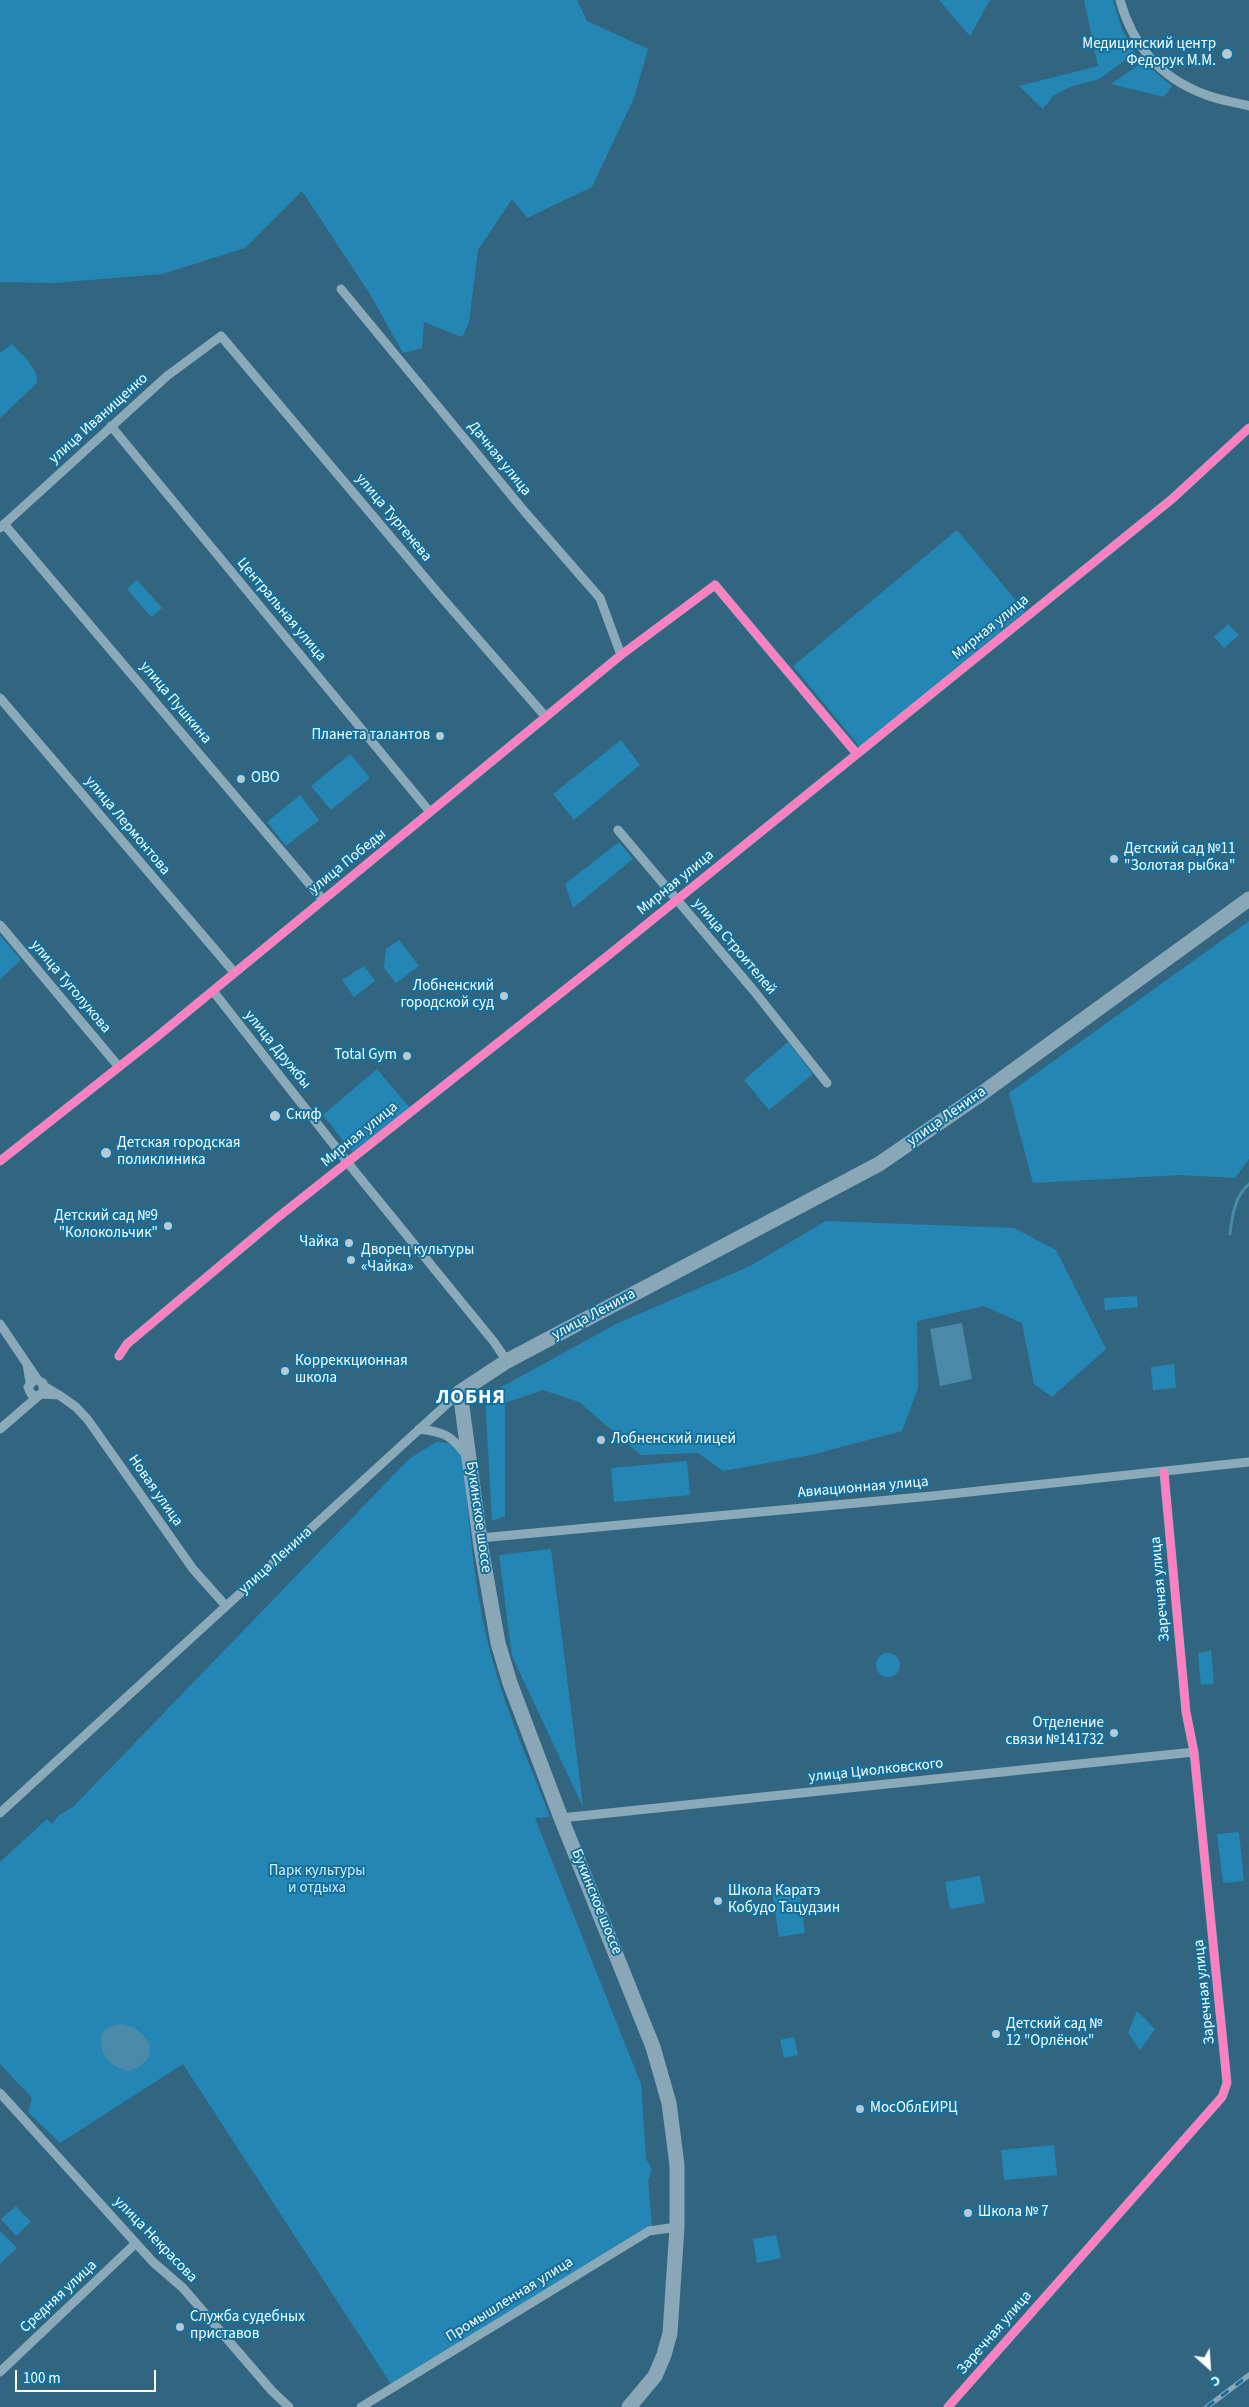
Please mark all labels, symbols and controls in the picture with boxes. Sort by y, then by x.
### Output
place label: Медицинский центр Федорук М.М. [1082,36,1216,71]
marker: Медицинский центр Федорук М.М. [1220,47,1234,61]
street label: улица Иванищенко [46,370,152,468]
street label: Дачная улица [463,418,535,500]
street label: улица Тургенева [351,470,435,566]
street label: Центральная улица [232,555,330,665]
street label: Мирная улица [949,592,1033,664]
street label: улица Пушкина [135,658,215,748]
place label: Планета талантов [311,727,430,745]
marker: Планета талантов [434,730,446,742]
place label: ОВО [251,770,280,788]
street label: улица Лермонтова [80,773,174,879]
marker: ОВО [235,773,247,785]
street label: улица Победы [306,825,390,899]
place label: Детский сад №11 "Золотая рыбка" [1124,841,1235,876]
street label: Мирная улица [634,847,718,919]
marker: Детский сад №11 "Золотая рыбка" [1108,853,1120,865]
street label: улица Строителей [688,895,780,999]
street label: улица Туголукова [26,937,114,1037]
place label: Лобненский городской суд [400,978,494,1013]
marker: Лобненский городской суд [498,990,510,1002]
street label: улица Дружбы [240,1007,314,1093]
place label: Total Gym [334,1047,397,1065]
marker: Total Gym [401,1050,413,1062]
street label: улица Ленина [904,1083,990,1151]
street label: Мирная улица [318,1099,402,1171]
place label: Скиф [286,1107,321,1125]
marker: Скиф [268,1109,282,1123]
place label: Детская городская поликлиника [117,1135,241,1170]
marker: Детская городская поликлиника [99,1146,113,1160]
place label: Детский сад №9 "Колокольчик" [54,1208,158,1243]
marker: Детский сад №9 "Колокольчик" [162,1220,174,1232]
place label: Чайка [299,1234,339,1252]
marker: Чайка [343,1237,355,1249]
place label: Дворец культуры «Чайка» [361,1242,474,1277]
marker: Дворец культуры «Чайка» [345,1254,357,1266]
street label: улица Ленина [549,1285,639,1345]
place label: Корреккционная школа [295,1353,408,1388]
marker: Корреккционная школа [279,1365,291,1377]
district label: ЛОБНЯ [436,1387,506,1411]
place label: Лобненский лицей [611,1431,736,1449]
marker: Лобненский лицей [595,1434,607,1446]
street label: Новая улица [124,1452,186,1530]
street label: Букинское шоссе [461,1460,495,1574]
street label: Авиационная улица [797,1473,929,1503]
street label: улица Ленина [236,1523,316,1599]
street label: Заречная улица [1147,1536,1175,1642]
place label: Отделение связи №141732 [1005,1715,1104,1750]
marker: Отделение связи №141732 [1108,1727,1120,1739]
street label: улица Циолковского [808,1755,944,1787]
street label: Букинское шоссе [567,1847,625,1957]
park label: Парк культуры и отдыха [269,1863,365,1898]
place label: Школа Каратэ Кобудо Тацудзин [728,1883,840,1918]
marker: Школа Каратэ Кобудо Тацудзин [712,1895,724,1907]
street label: Заречная улица [1191,1939,1219,2045]
place label: Детский сад № 12 "Орлёнок" [1006,2016,1103,2051]
marker: Детский сад № 12 "Орлёнок" [990,2028,1002,2040]
place label: МосОблЕИРЦ [870,2100,958,2118]
marker: МосОблЕИРЦ [854,2103,866,2115]
street label: улица Некрасова [109,2193,201,2287]
place label: Школа № 7 [978,2204,1049,2222]
marker: Школа № 7 [962,2207,974,2219]
street label: Промышленная улица [443,2253,577,2347]
street label: Средняя улица [17,2257,101,2337]
street label: Заречная улица [954,2287,1036,2379]
place label: Служба судебных приставов [190,2309,305,2344]
marker: Служба судебных приставов [174,2321,186,2333]
north arrow [1184,2342,1234,2392]
scale bar [18,2360,159,2392]
text: 100 m [23,2368,61,2389]
text: С [1208,2370,1224,2391]

